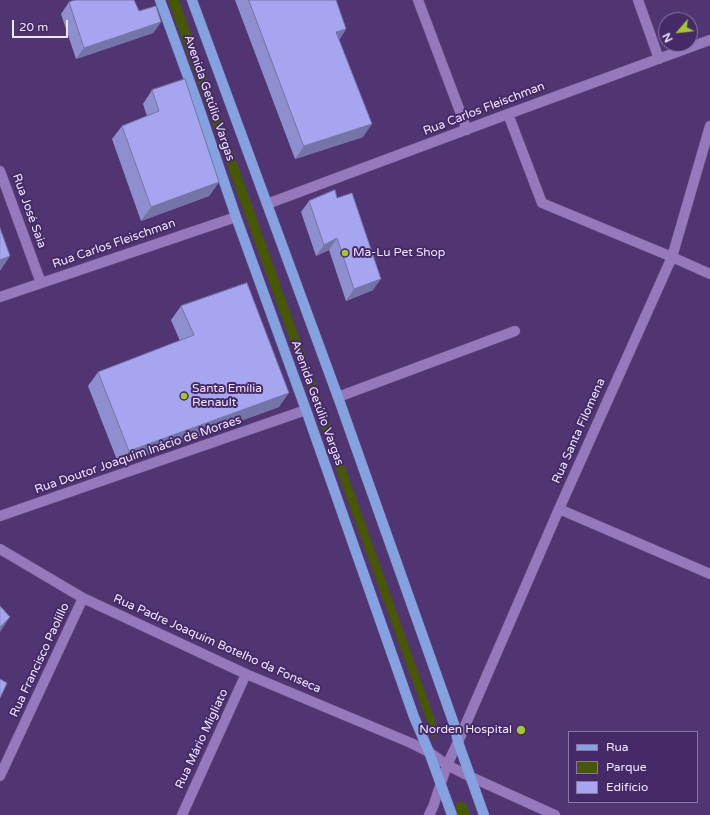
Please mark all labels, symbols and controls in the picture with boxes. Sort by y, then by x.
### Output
scale bar [14,12,70,38]
north arrow [658,12,698,52]
text: 20 m [19,20,48,34]
text: N [660,30,676,44]
street label: Avenida Getúlio Vargas [181,33,237,163]
street label: Rua Carlos Fleischman [421,79,547,139]
street label: Rua José Saia [9,172,49,250]
street label: Rua Carlos Fleischman [51,216,177,272]
place label: Ma-Lu Pet Shop [353,246,445,260]
marker: Ma-Lu Pet Shop [340,248,350,258]
street label: Avenida Getúlio Vargas [288,338,346,468]
street label: Rua Santa Filomena [549,376,609,486]
place label: Santa Emília Renault [192,382,262,410]
marker: Santa Emília Renault [179,391,189,401]
street label: Rua Doutor Joaquim Inácio de Moraes [33,413,243,497]
street label: Rua Padre Joaquim Botelho da Fonseca [111,592,323,696]
street label: Rua Francisco Paolillo [7,601,73,719]
street label: Rua Mário Migliato [173,687,231,791]
place label: Norden Hospital [419,723,512,737]
marker: Norden Hospital [515,724,527,736]
legend [568,731,698,803]
text: Rua [606,740,629,754]
text: Parque [606,760,647,774]
text: Edifício [606,780,648,794]

